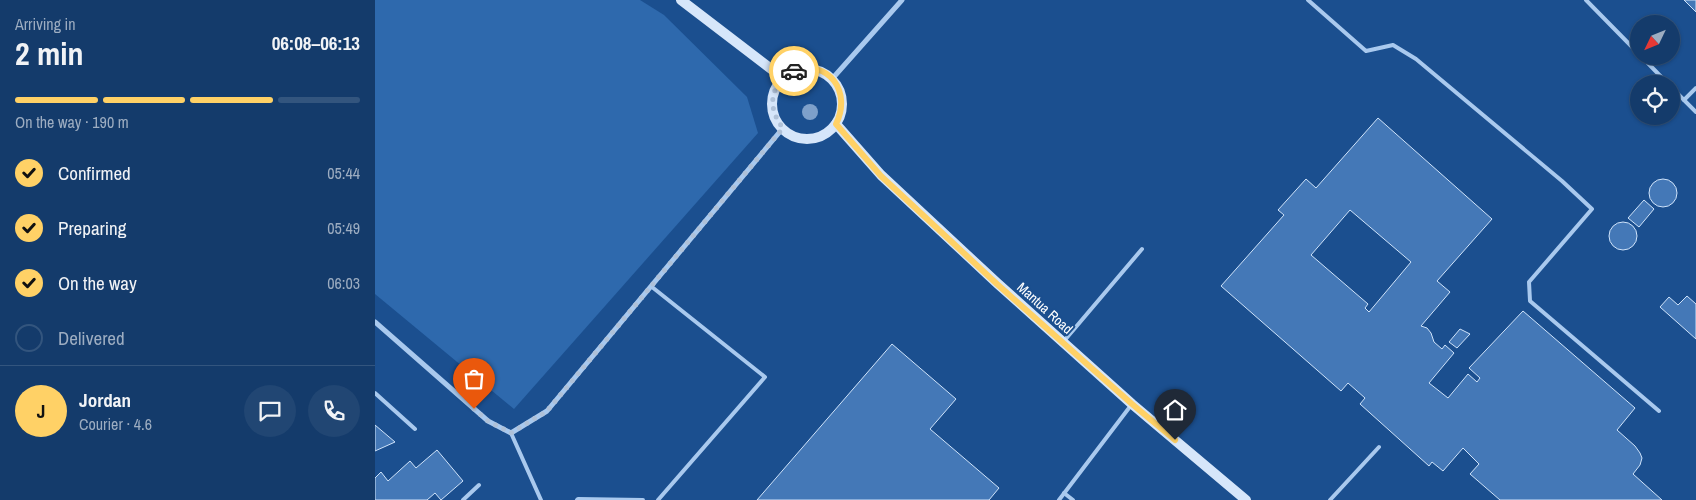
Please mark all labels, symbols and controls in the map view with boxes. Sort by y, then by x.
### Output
text: Arriving in [15,13,76,35]
north arrow [1630,15,1680,65]
map controls [1630,15,1680,125]
text: 06:08–06:13 [272,30,360,56]
text: 2 min [15,32,84,75]
courier [769,46,819,96]
icon: car [780,57,808,85]
button: locate [1630,75,1680,125]
text: On the way · 190 m [15,111,129,133]
icon: check [15,159,43,187]
text: Confirmed [58,160,131,186]
text: 05:44 [327,162,360,184]
icon: check [15,214,43,242]
text: Preparing [58,215,126,241]
text: 05:49 [327,217,360,239]
icon: check [15,269,43,297]
text: On the way [58,270,137,296]
text: 06:03 [327,272,360,294]
street label: Mantua Road [1013,278,1077,338]
text: Delivered [58,325,125,351]
pin [453,358,495,409]
icon: bag [460,365,488,393]
button: chat [244,385,296,437]
button: phone [308,385,360,437]
text: Jordan [79,387,131,413]
pin [1154,389,1196,440]
icon: home [1161,396,1189,424]
text: J [37,398,45,424]
text: Courier · 4.6 [79,413,152,435]

